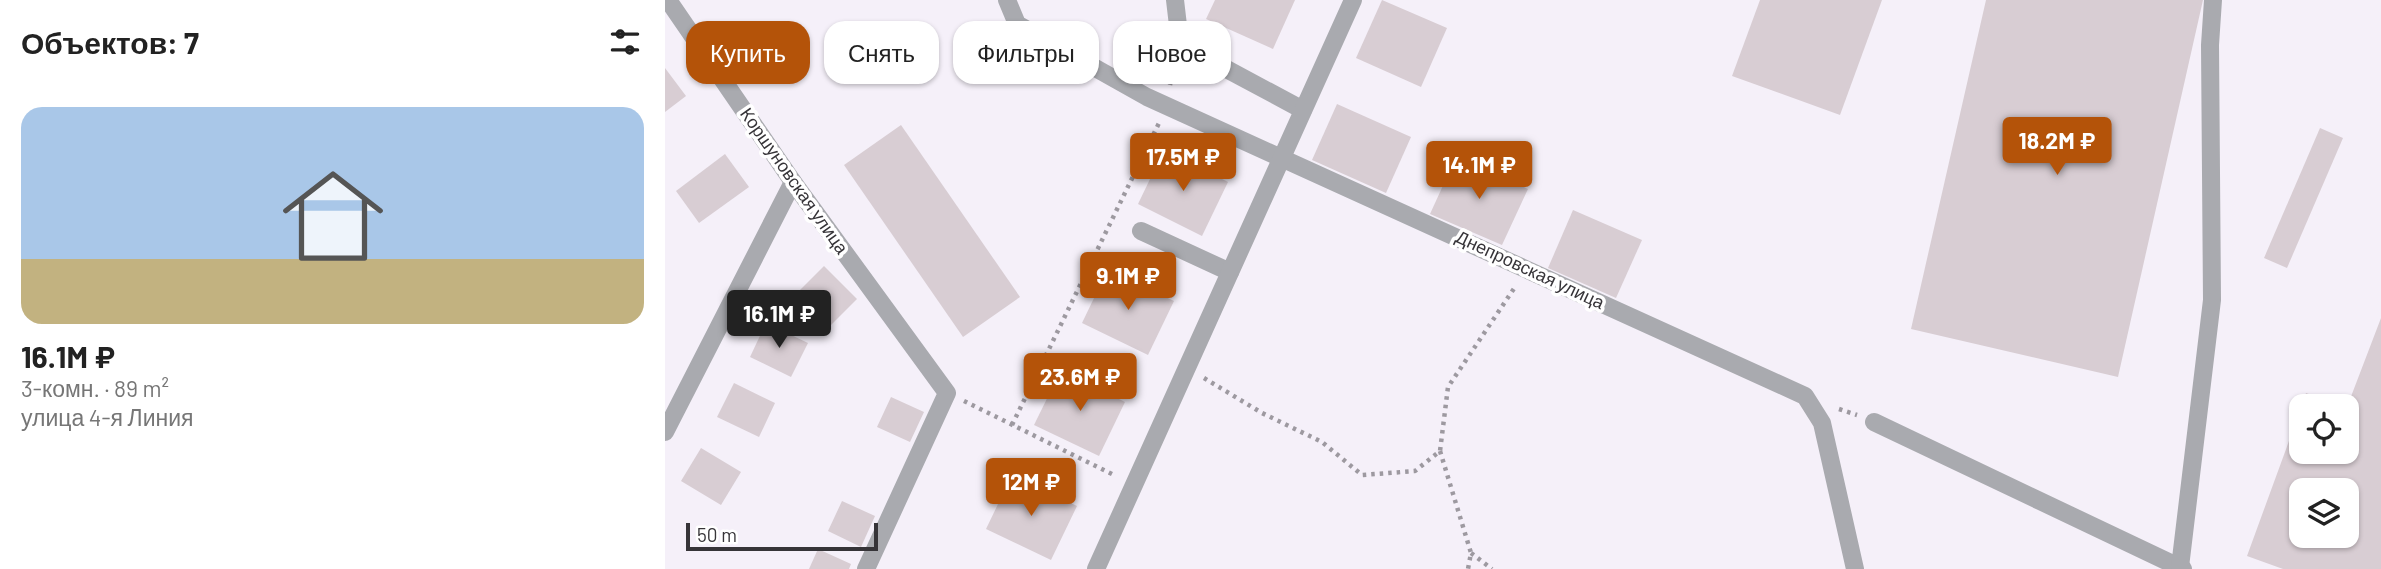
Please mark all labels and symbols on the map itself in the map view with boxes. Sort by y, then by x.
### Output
street label: Коршуновская улица [736,103,854,259]
pin: 18.2M ₽ [1992,118,2122,177]
pin: 17.5M ₽ [1118,134,1248,193]
pin: 14.1M ₽ [1414,142,1544,201]
street label: Днепровская улица [1453,225,1609,314]
pin: 9.1M ₽ [1071,252,1185,312]
pin: 16.1M ₽ [714,290,844,350]
pin: 23.6M ₽ [1015,354,1145,413]
pin: 12M ₽ [982,458,1080,518]
scale bar [686,520,879,552]

